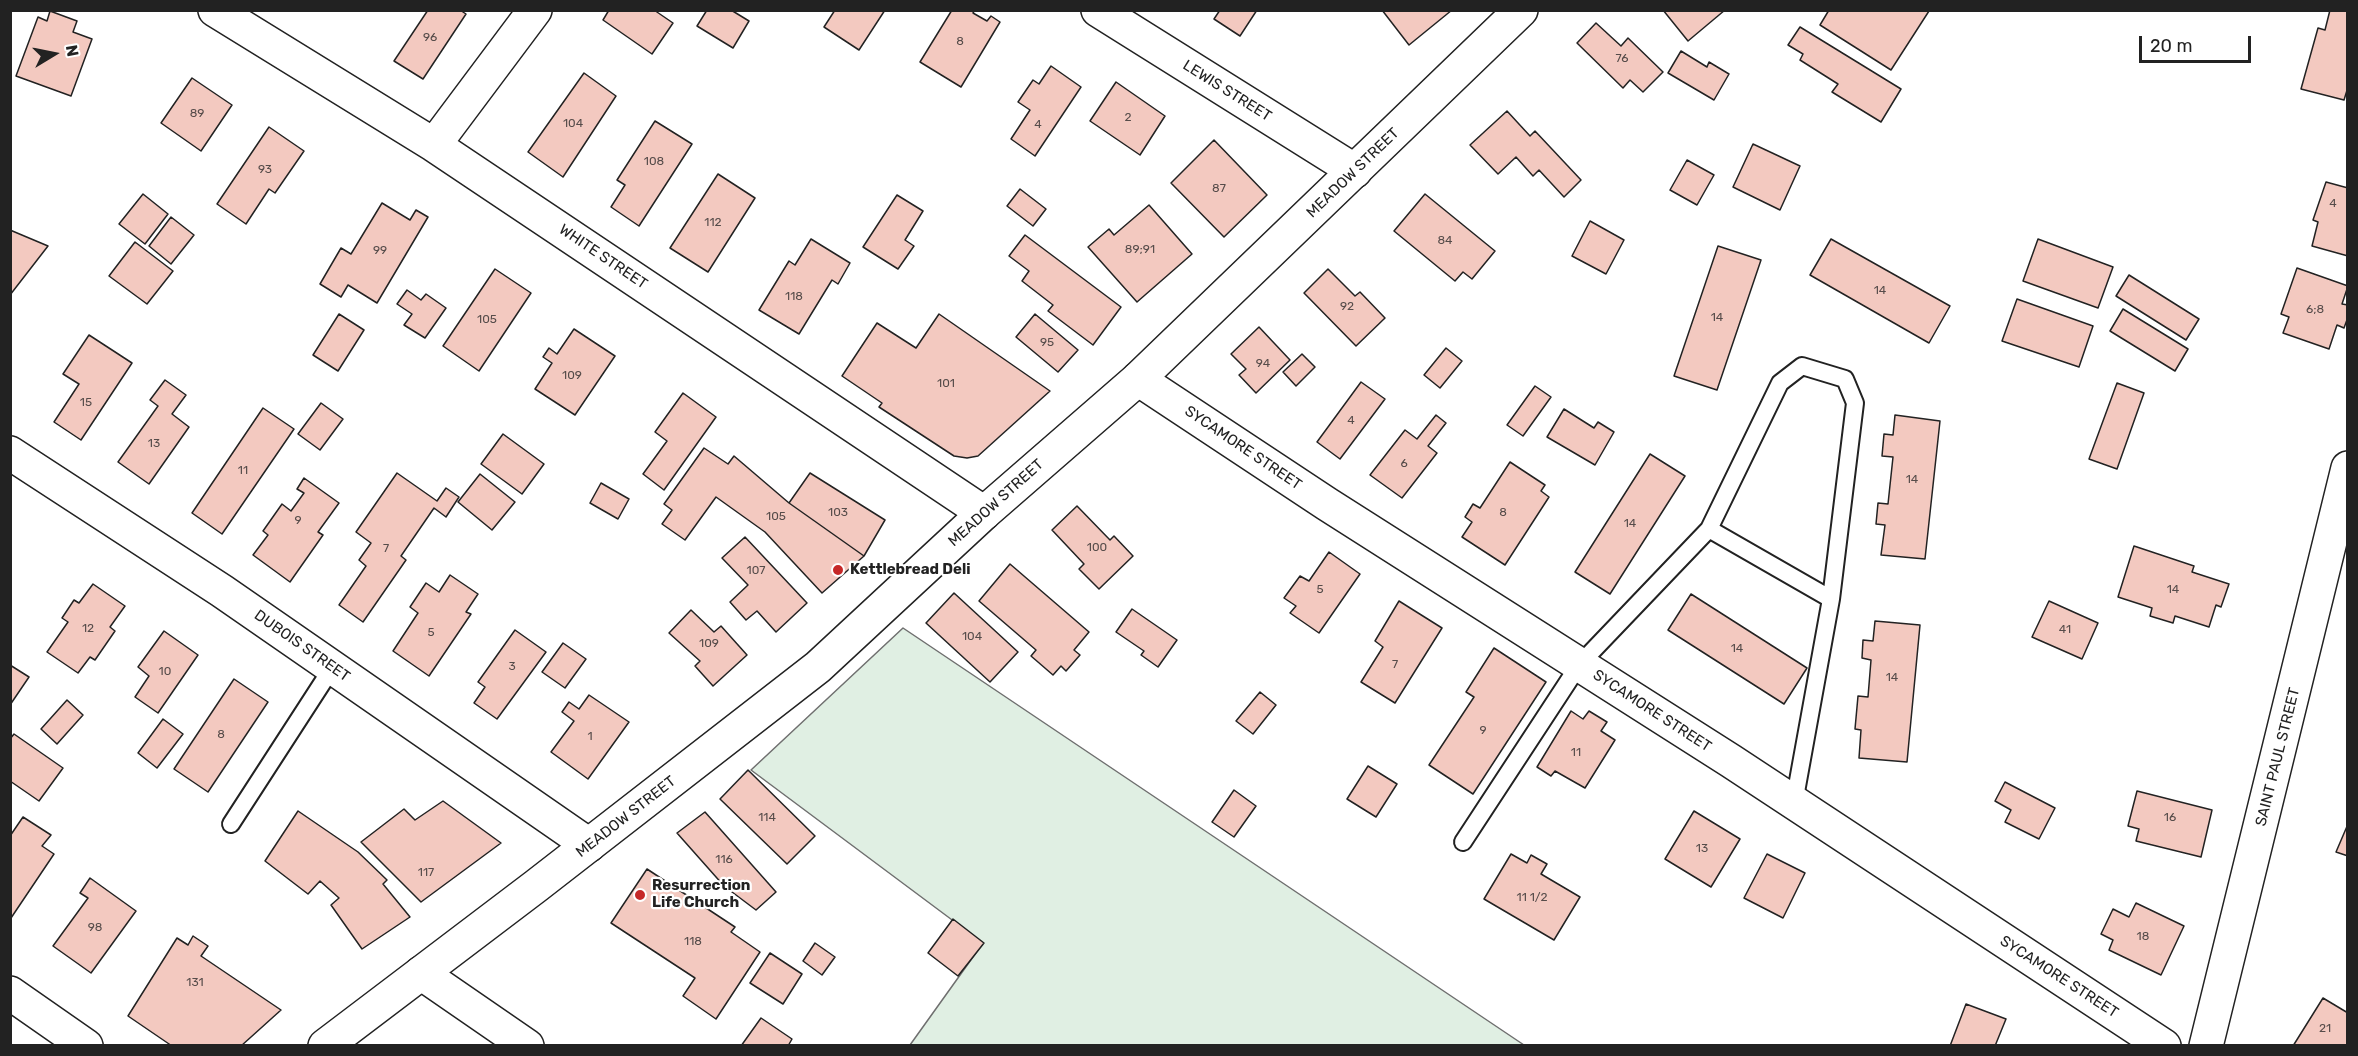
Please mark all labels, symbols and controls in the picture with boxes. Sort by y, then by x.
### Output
north arrow [24,24,84,84]
scale bar [2142,24,2254,62]
house number: 96 [423,31,437,45]
house number: 8 [956,35,964,49]
text: 20 m [2150,35,2192,57]
text: N [62,43,83,58]
house number: 76 [1615,52,1629,66]
street label: LEWIS STREET [1179,57,1275,125]
house number: 89 [190,107,204,121]
house number: 2 [1124,111,1132,125]
house number: 104 [563,117,583,131]
house number: 4 [1034,118,1042,132]
street label: MEADOW STREET [1303,124,1403,222]
house number: 108 [644,155,664,169]
house number: 93 [258,163,272,177]
house number: 87 [1212,182,1226,196]
house number: 4 [2329,197,2337,211]
house number: 112 [704,216,722,230]
street label: WHITE STREET [555,221,651,293]
house number: 84 [1437,234,1453,248]
house number: 89;91 [1125,243,1155,257]
house number: 99 [373,244,387,258]
house number: 14 [1874,284,1886,298]
house number: 118 [785,290,803,304]
house number: 92 [1340,300,1354,314]
house number: 6;8 [2306,303,2324,317]
house number: 14 [1711,311,1723,325]
house number: 105 [477,313,497,327]
house number: 95 [1040,336,1054,350]
house number: 94 [1256,357,1270,371]
house number: 109 [562,369,582,383]
house number: 101 [937,377,955,391]
house number: 15 [80,396,92,410]
street label: SYCAMORE STREET [1181,402,1305,494]
house number: 4 [1347,414,1355,428]
house number: 13 [148,437,160,451]
street label: MEADOW STREET [945,456,1047,550]
house number: 6 [1400,457,1408,471]
house number: 11 [238,464,248,478]
house number: 14 [1906,473,1918,487]
house number: 103 [828,506,848,520]
house number: 8 [1499,506,1507,520]
house number: 105 [766,510,786,524]
house number: 9 [294,514,302,528]
house number: 14 [1624,517,1636,531]
house number: 100 [1087,541,1107,555]
house number: 7 [383,542,389,556]
place label: Kettlebread Deli [850,561,970,579]
marker: Kettlebread Deli [831,563,845,577]
house number: 107 [747,564,765,578]
house number: 5 [1316,583,1324,597]
house number: 14 [2167,583,2179,597]
street label: DUBOIS STREET [251,606,353,686]
house number: 12 [82,622,94,636]
house number: 41 [2059,623,2071,637]
house number: 5 [427,626,435,640]
house number: 104 [962,630,982,644]
house number: 109 [699,637,719,651]
house number: 14 [1731,642,1743,656]
house number: 7 [1392,658,1398,672]
house number: 3 [508,660,516,674]
house number: 10 [159,665,171,679]
street label: SYCAMORE STREET [1589,666,1715,756]
house number: 14 [1886,671,1898,685]
street label: SAINT PAUL STREET [2252,686,2304,828]
house number: 9 [1479,724,1487,738]
house number: 8 [217,728,225,742]
house number: 1 [587,730,593,744]
house number: 11 [1571,746,1581,760]
street label: MEADOW STREET [573,772,679,862]
house number: 114 [758,811,776,825]
house number: 16 [2164,811,2176,825]
house number: 13 [1696,842,1708,856]
house number: 116 [715,853,733,867]
house number: 117 [418,866,434,880]
place label: Resurrection Life Church [652,877,751,912]
marker: Resurrection Life Church [633,888,647,902]
house number: 11 1/2 [1516,891,1548,905]
house number: 98 [88,921,102,935]
house number: 18 [2137,930,2149,944]
street label: SYCAMORE STREET [1996,932,2122,1022]
house number: 118 [684,935,702,949]
house number: 131 [186,976,204,990]
house number: 21 [2319,1022,2331,1036]

